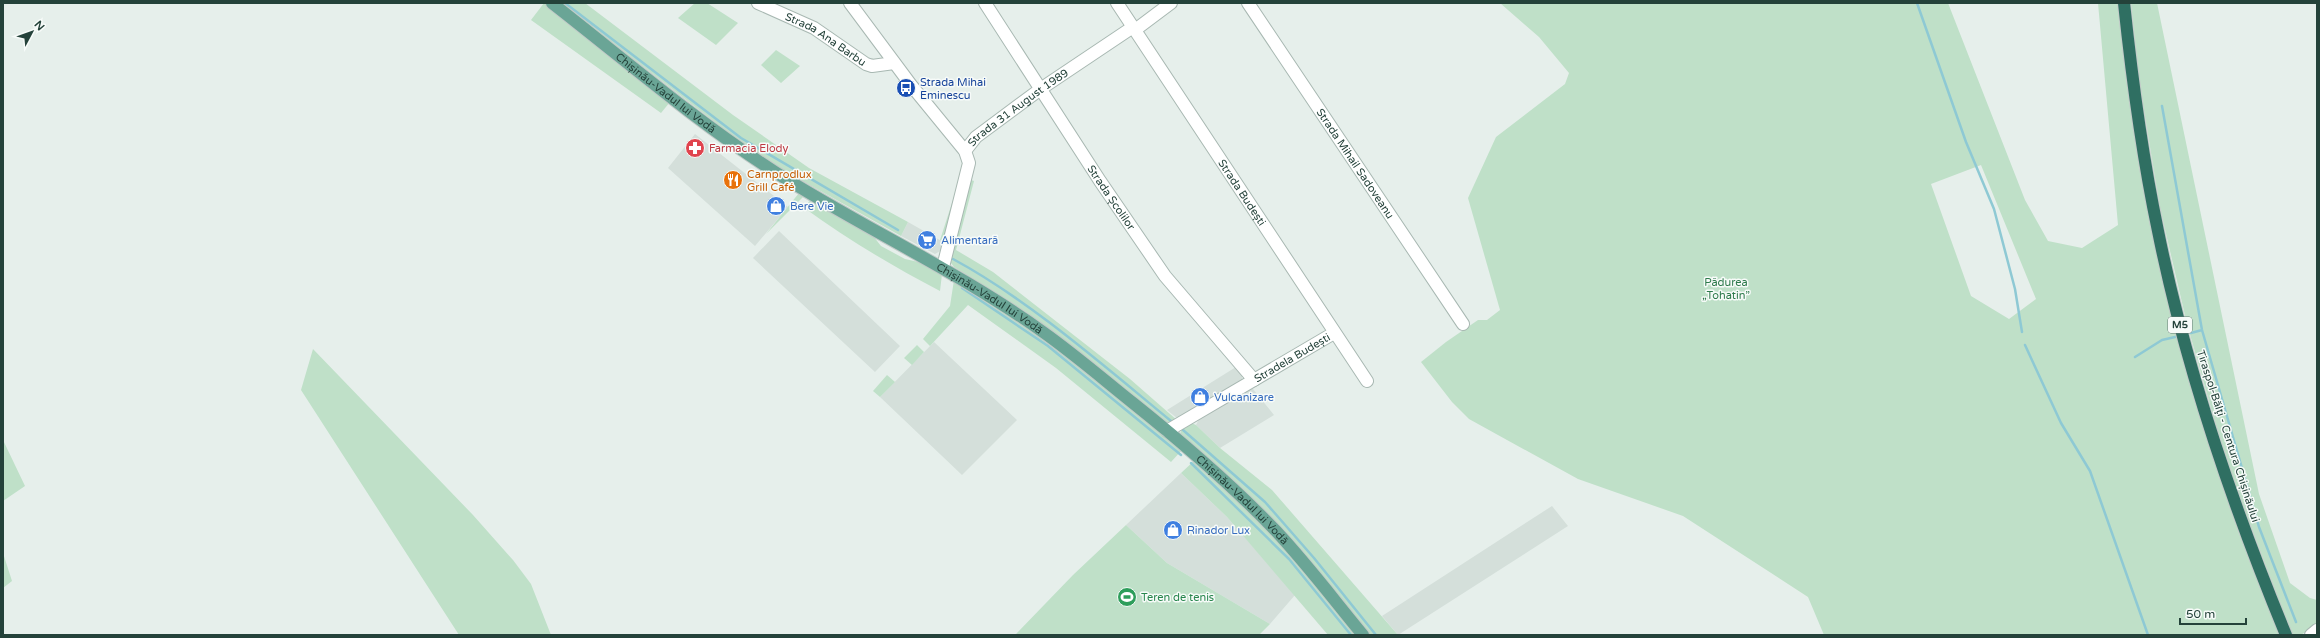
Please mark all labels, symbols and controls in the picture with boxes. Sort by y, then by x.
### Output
street label: Strada Ana Barbu [783,10,869,69]
north arrow [12,12,52,52]
text: N [31,18,47,33]
street label: Chișinău-Vadul lui Vodă [613,50,719,136]
street label: Strada 31 August 1989 [965,66,1071,149]
place label: Strada Mihai Eminescu [920,76,986,102]
bus stop icon: Strada Mihai Eminescu [895,77,917,99]
street label: Strada Mihail Sadoveanu [1314,106,1397,221]
pharmacy icon: Farmacia Elody [684,137,706,159]
place label: Farmacia Elody [709,142,789,155]
street label: Strada Budești [1216,157,1269,228]
street label: Strada Școlilor [1085,163,1139,233]
place label: Carnprodlux Grill Café [747,168,812,194]
restaurant icon: Carnprodlux Grill Café [722,169,744,191]
shop icon: Bere Vie [765,195,787,217]
place label: Bere Vie [790,200,833,213]
supermarket icon: Alimentară [916,229,938,251]
place label: Alimentară [941,234,998,247]
street label: Chișinău-Vadul lui Vodă [934,260,1045,336]
park label: Pădurea „Tohatin” [1702,276,1750,302]
road number: M5 [2168,317,2192,333]
street label: Stradela Budești [1252,330,1332,385]
street label: Tiraspol-Bălţi - Centura Chișinăului [2194,348,2262,524]
shop icon: Vulcanizare [1189,386,1211,408]
place label: Vulcanizare [1214,391,1274,404]
street label: Chișinău-Vadul lui Vodă [1194,452,1291,547]
shop icon: Rinador Lux [1162,519,1184,541]
place label: Rinador Lux [1187,524,1250,537]
sports icon: Teren de tenis [1116,586,1138,608]
place label: Teren de tenis [1141,591,1214,604]
scale bar [2180,600,2246,626]
text: 50 m [2186,607,2215,621]

